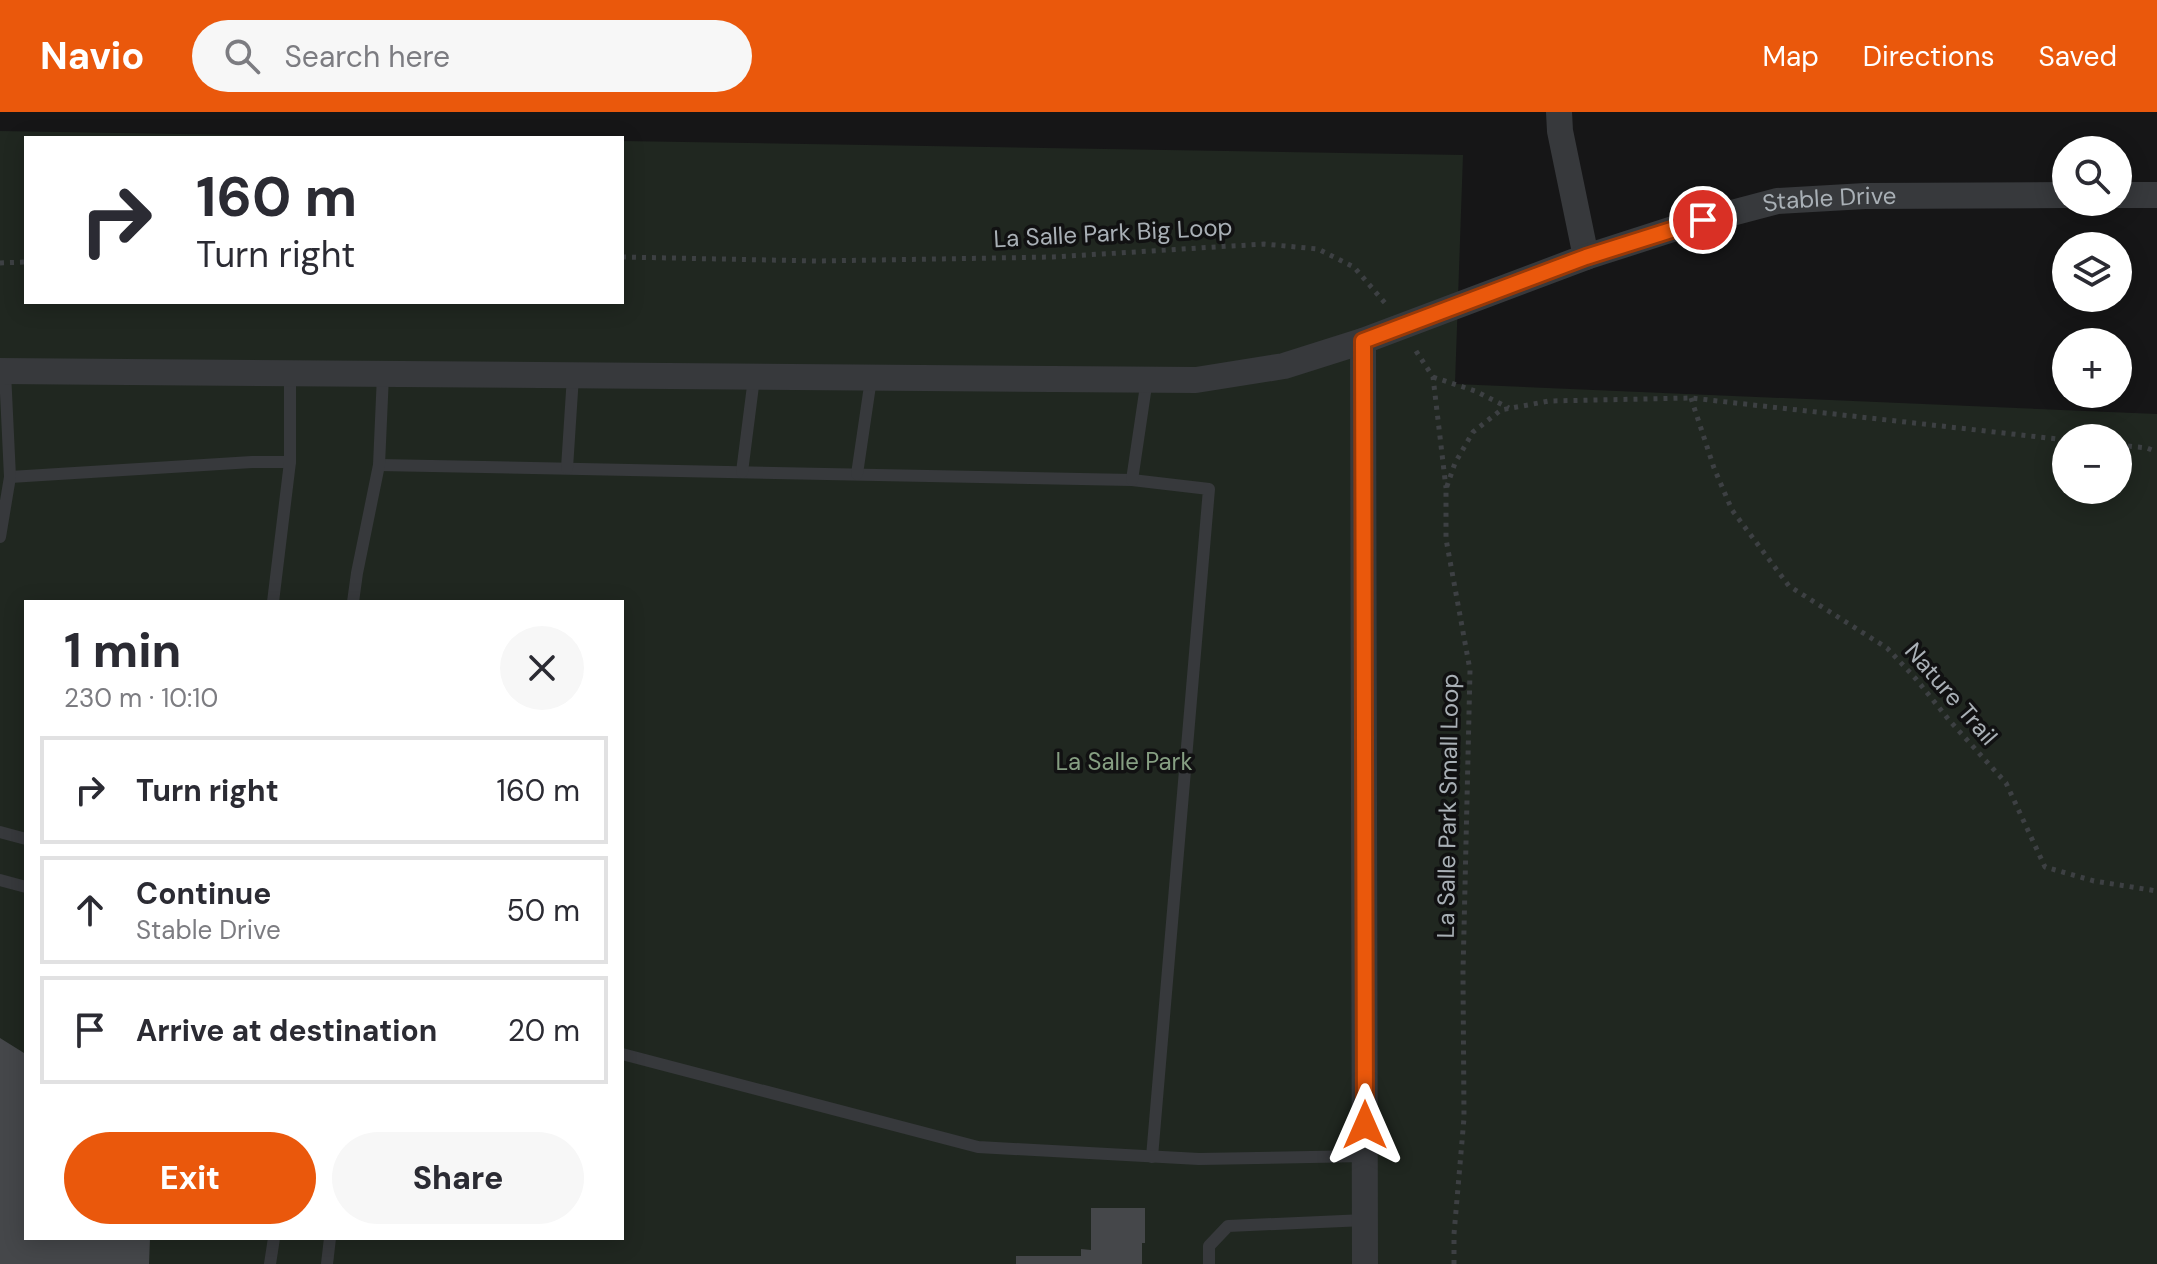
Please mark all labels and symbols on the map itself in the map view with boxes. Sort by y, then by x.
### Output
street label: Stable Drive [1759,180,1896,219]
pin [1669,186,1737,254]
street label: La Salle Park Big Loop [993,211,1233,254]
street label: Nature Trail [1898,636,2004,751]
street label: La Salle Park Small Loop [1430,673,1465,939]
park label: La Salle Park [1055,746,1193,777]
position arrow [1323,1083,1407,1167]

